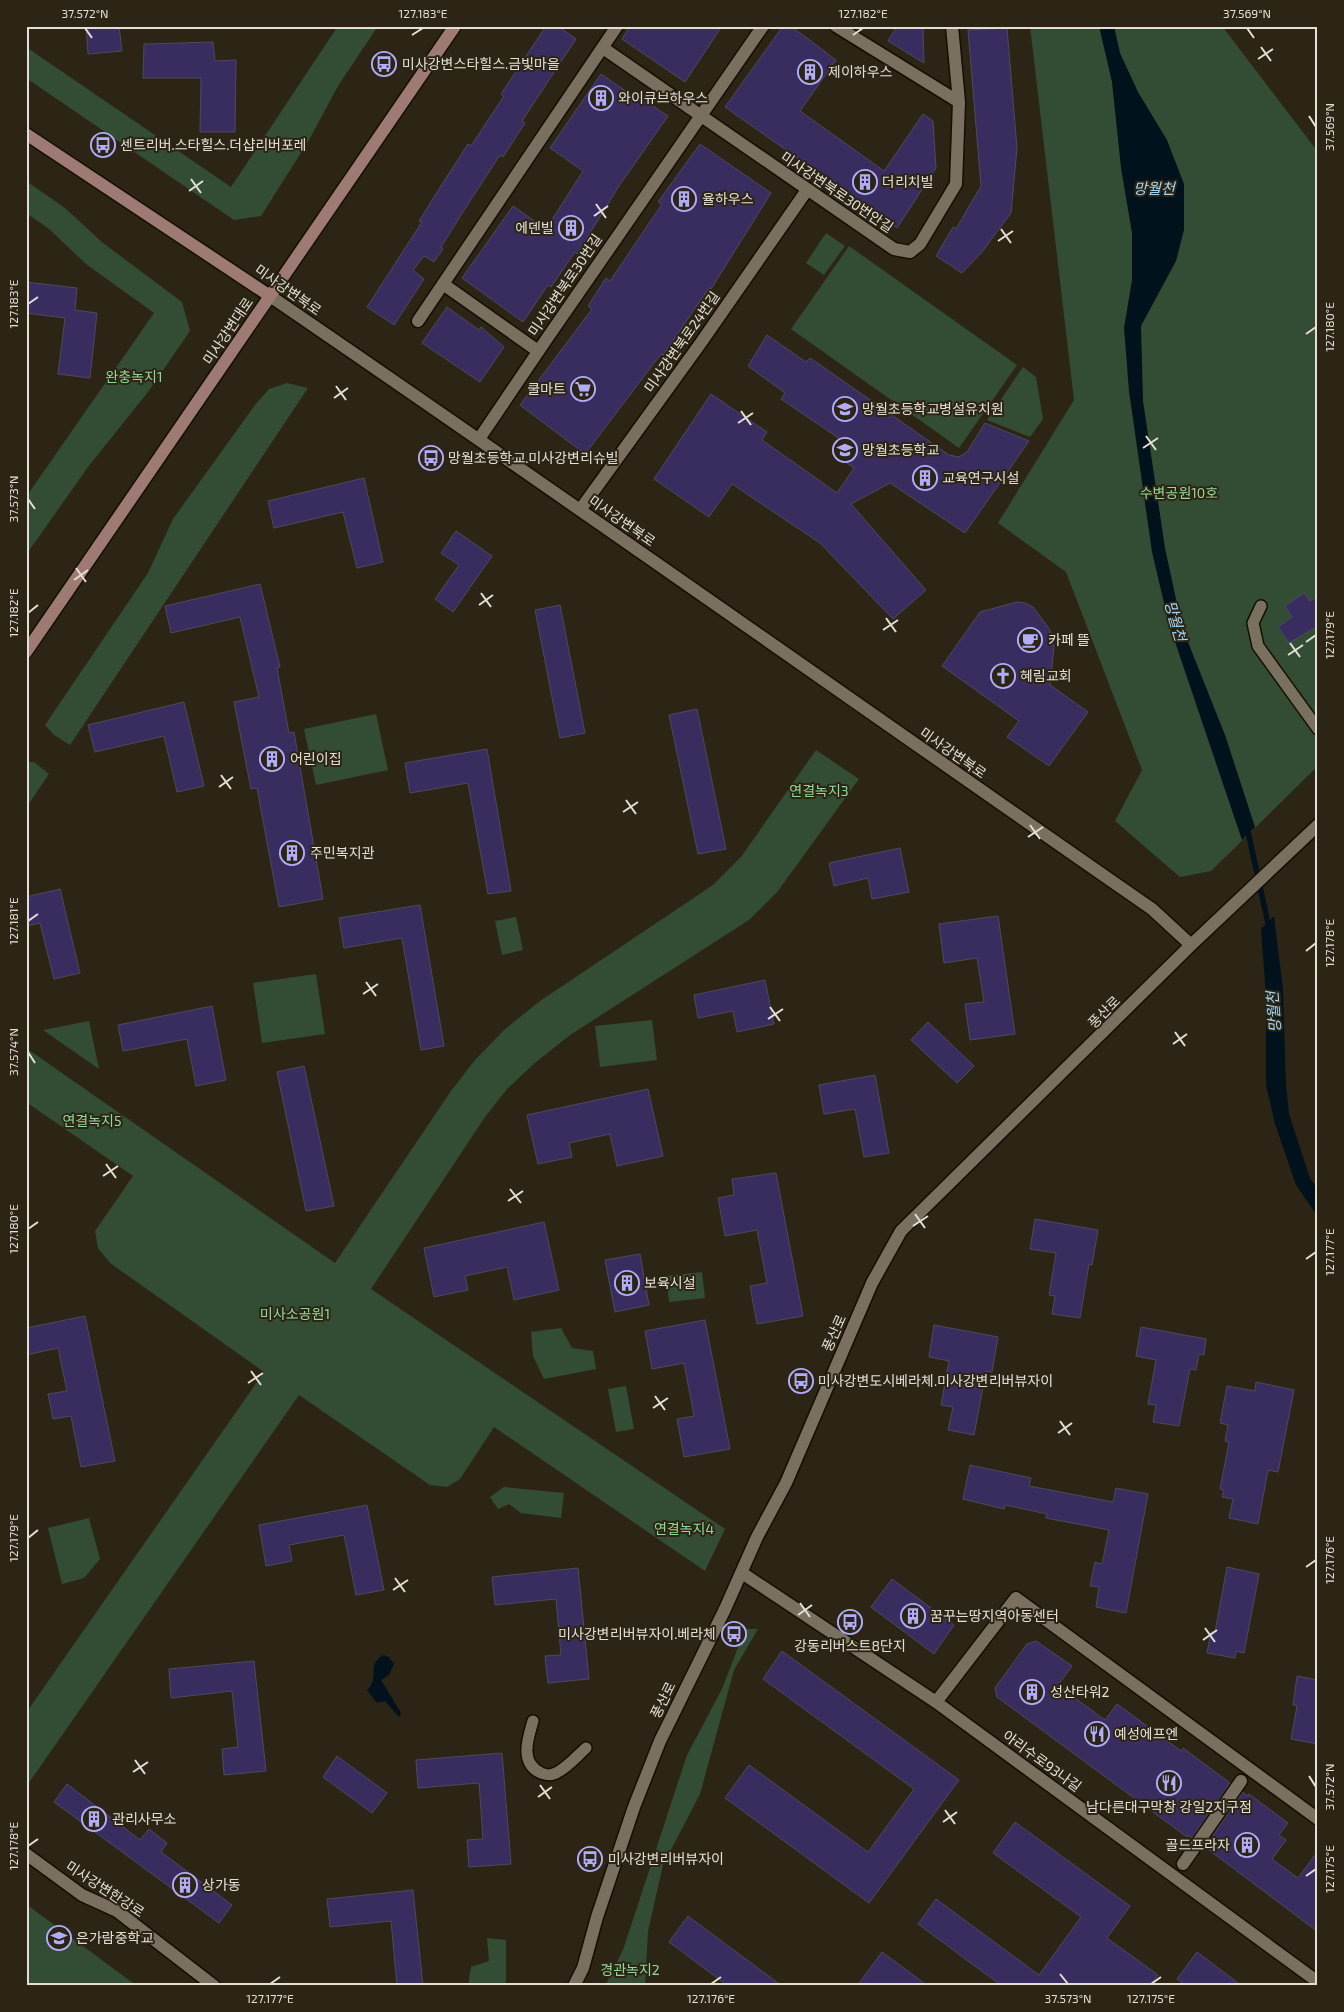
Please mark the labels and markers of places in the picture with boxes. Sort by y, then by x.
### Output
bus stop icon: 미사강변스타힐스.금빛마을 [371,51,397,77]
place label: 미사강변스타힐스.금빛마을 [402,55,560,72]
building icon: 제이하우스 [797,59,823,85]
place label: 제이하우스 [828,63,893,80]
building icon: 와이큐브하우스 [588,85,614,111]
place label: 와이큐브하우스 [618,89,708,106]
bus stop icon: 센트리버.스타힐스.더샵리버포레 [90,132,116,158]
place label: 센트리버.스타힐스.더샵리버포레 [120,136,307,153]
building icon: 더리치빌 [852,169,878,195]
place label: 더리치빌 [882,173,934,190]
building icon: 율하우스 [671,186,697,212]
place label: 율하우스 [702,190,754,207]
building icon: 에덴빌 [558,215,584,241]
place label: 에덴빌 [515,219,554,236]
supermarket icon: 쿨마트 [570,376,596,402]
place label: 쿨마트 [527,380,566,397]
school or university icon: 망월초등학교병설유치원 [832,396,858,422]
place label: 망월초등학교병설유치원 [862,400,1004,417]
school or university icon: 망월초등학교 [832,437,858,463]
place label: 망월초등학교 [862,441,939,458]
bus stop icon: 망월초등학교.미사강변리슈빌 [418,445,444,471]
place label: 망월초등학교.미사강변리슈빌 [448,449,619,466]
building icon: 교육연구시설 [912,465,938,491]
place label: 교육연구시설 [942,469,1019,486]
cafe icon: 카페 뜰 [1017,627,1043,653]
place label: 카페 뜰 [1048,631,1090,648]
church icon: 혜림교회 [990,663,1016,689]
place label: 혜림교회 [1020,667,1072,684]
building icon: 어린이집 [259,746,285,772]
place label: 어린이집 [290,750,342,767]
building icon: 주민복지관 [279,840,305,866]
place label: 주민복지관 [310,844,375,861]
building icon: 보육시설 [614,1270,640,1296]
place label: 보육시설 [644,1274,696,1291]
bus stop icon: 미사강변도시베라체.미사강변리버뷰자이 [788,1368,814,1394]
place label: 미사강변도시베라체.미사강변리버뷰자이 [818,1372,1053,1389]
building icon: 꿈꾸는땅지역아동센터 [900,1603,926,1629]
place label: 꿈꾸는땅지역아동센터 [930,1607,1059,1624]
bus stop icon: 강동리버스트8단지 [837,1609,863,1635]
bus stop icon: 미사강변리버뷰자이.베라체 [721,1621,747,1647]
place label: 미사강변리버뷰자이.베라체 [558,1625,716,1642]
place label: 강동리버스트8단지 [794,1637,906,1654]
building icon: 성산타워2 [1019,1679,1045,1705]
place label: 성산타워2 [1050,1683,1110,1700]
restaurant icon: 예성에프엔 [1084,1721,1110,1747]
place label: 예성에프엔 [1114,1725,1178,1742]
restaurant icon: 남다른대구막창 강일2지구점 [1156,1770,1182,1796]
place label: 남다른대구막창 강일2지구점 [1086,1798,1252,1815]
building icon: 관리사무소 [81,1806,107,1832]
place label: 관리사무소 [112,1810,177,1827]
building icon: 골드프라자 [1234,1832,1260,1858]
place label: 골드프라자 [1166,1836,1230,1853]
bus stop icon: 미사강변리버뷰자이 [577,1846,603,1872]
place label: 미사강변리버뷰자이 [608,1850,724,1867]
building icon: 상가동 [172,1872,198,1898]
place label: 상가동 [202,1876,241,1893]
school or university icon: 은가람중학교 [46,1925,72,1951]
place label: 은가람중학교 [76,1929,153,1946]

